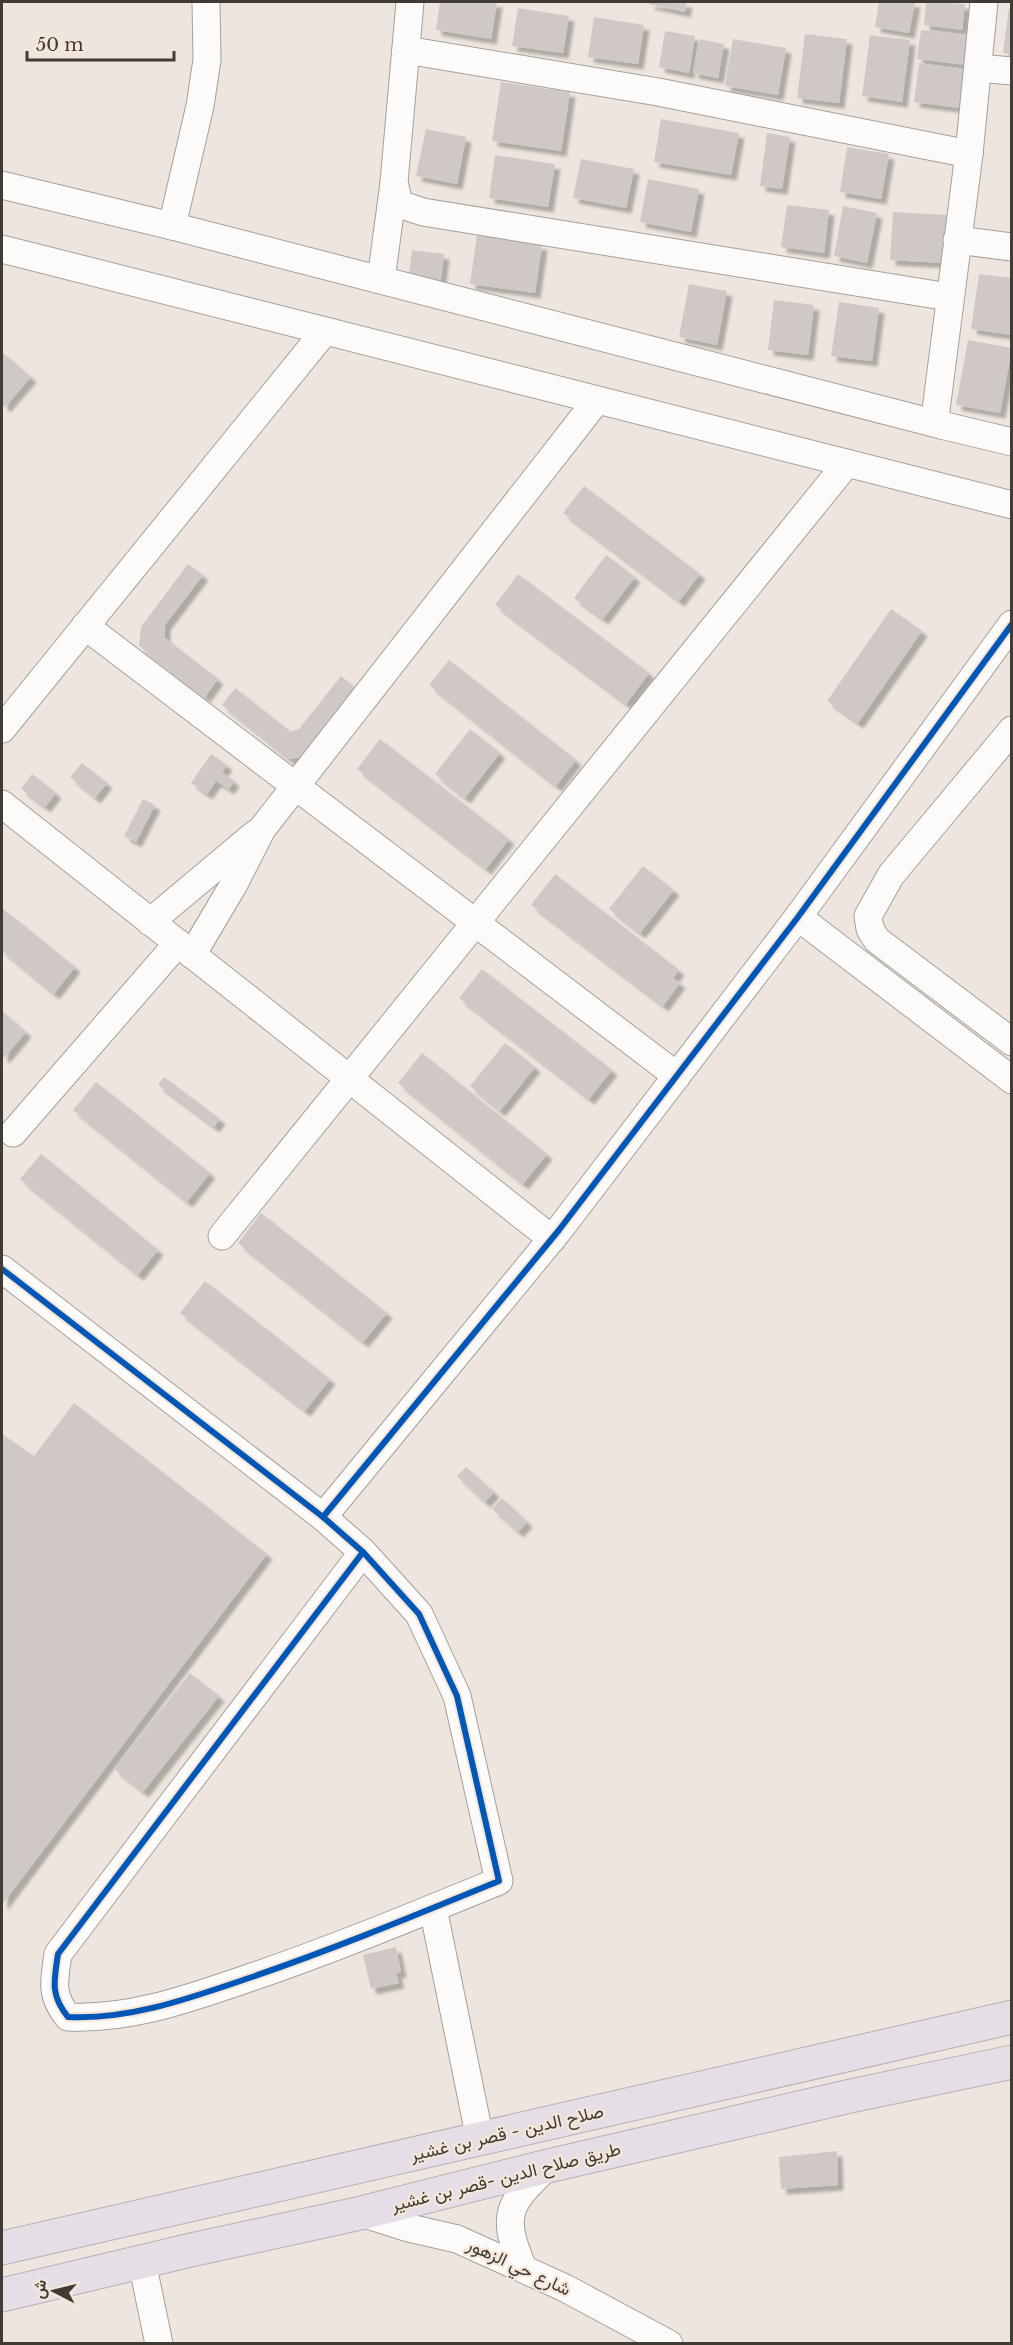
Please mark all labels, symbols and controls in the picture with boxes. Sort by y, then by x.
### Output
scale bar [27,24,174,62]
text: 50 m [36,34,84,56]
street label: صلاح الدين - قصر بن غشير [407,2100,606,2167]
street label: طريق صلاح الدين -قصر بن غشير [388,2138,623,2217]
street label: شارع حي الزهور [461,2233,574,2304]
north arrow [24,2261,84,2321]
text: ش [28,2278,50,2300]

